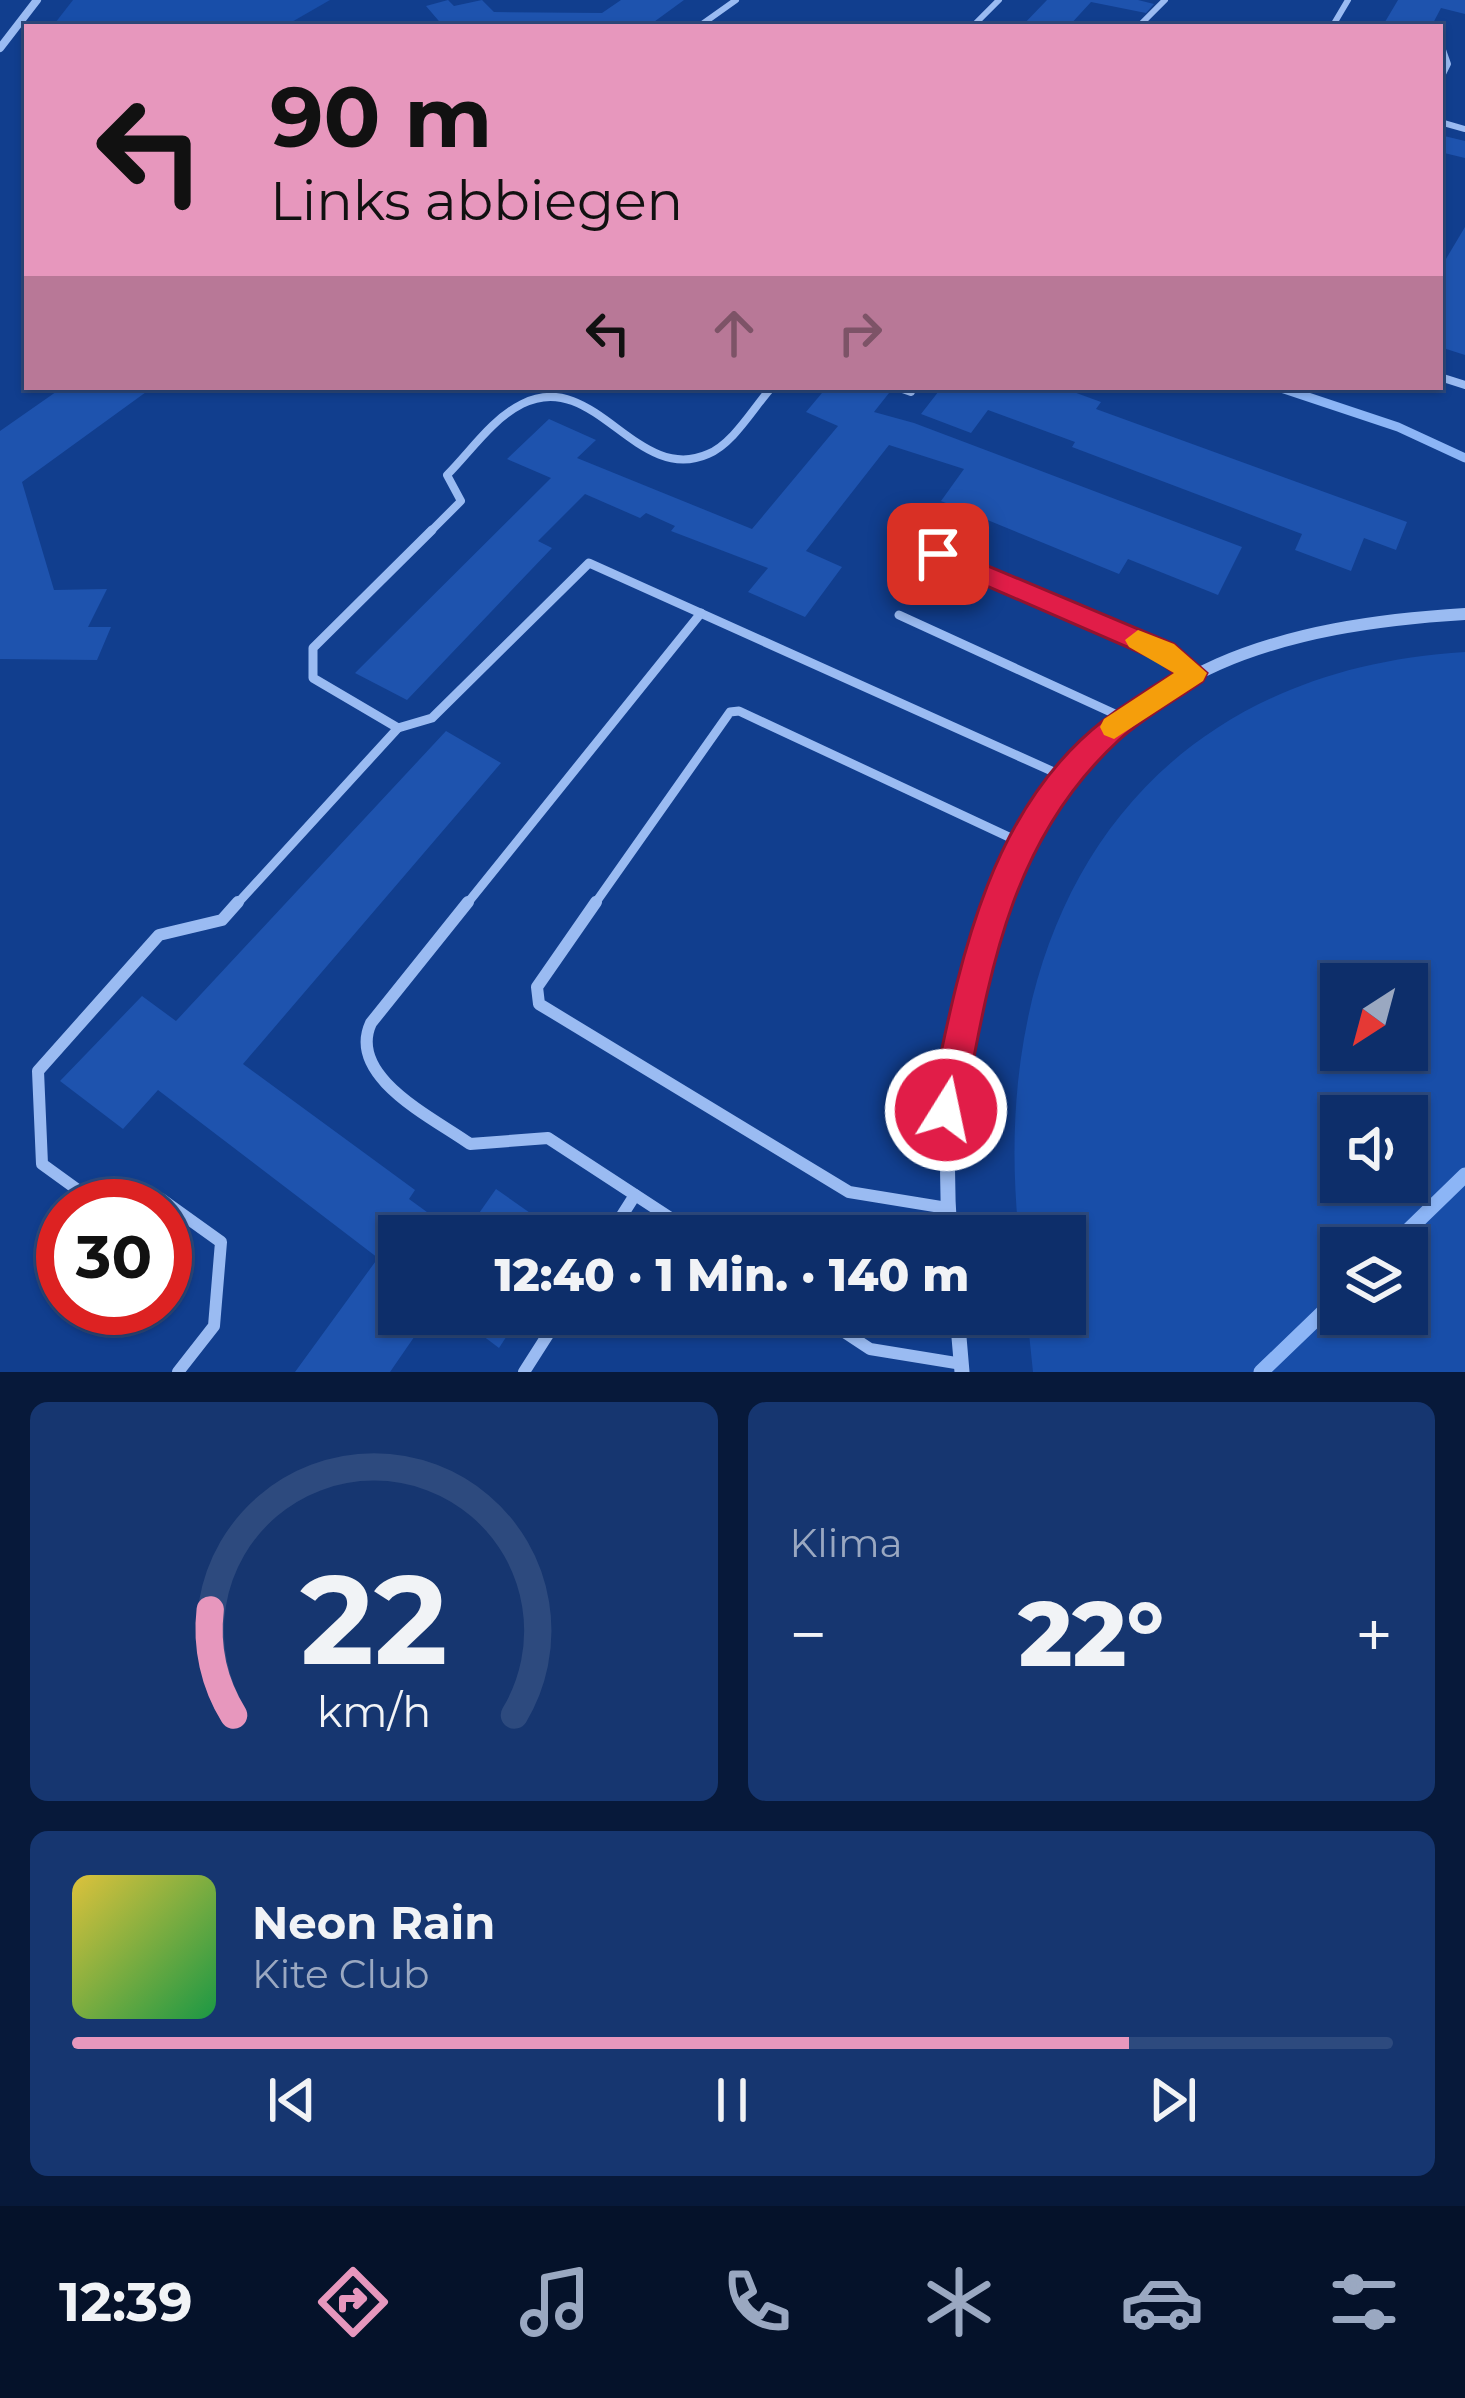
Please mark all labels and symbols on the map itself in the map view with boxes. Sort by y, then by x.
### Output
pin [887,503,989,605]
north arrow [1320,963,1428,1071]
position arrow [883,1047,1009,1173]
speed limit sign: 30 [36,1179,192,1335]

